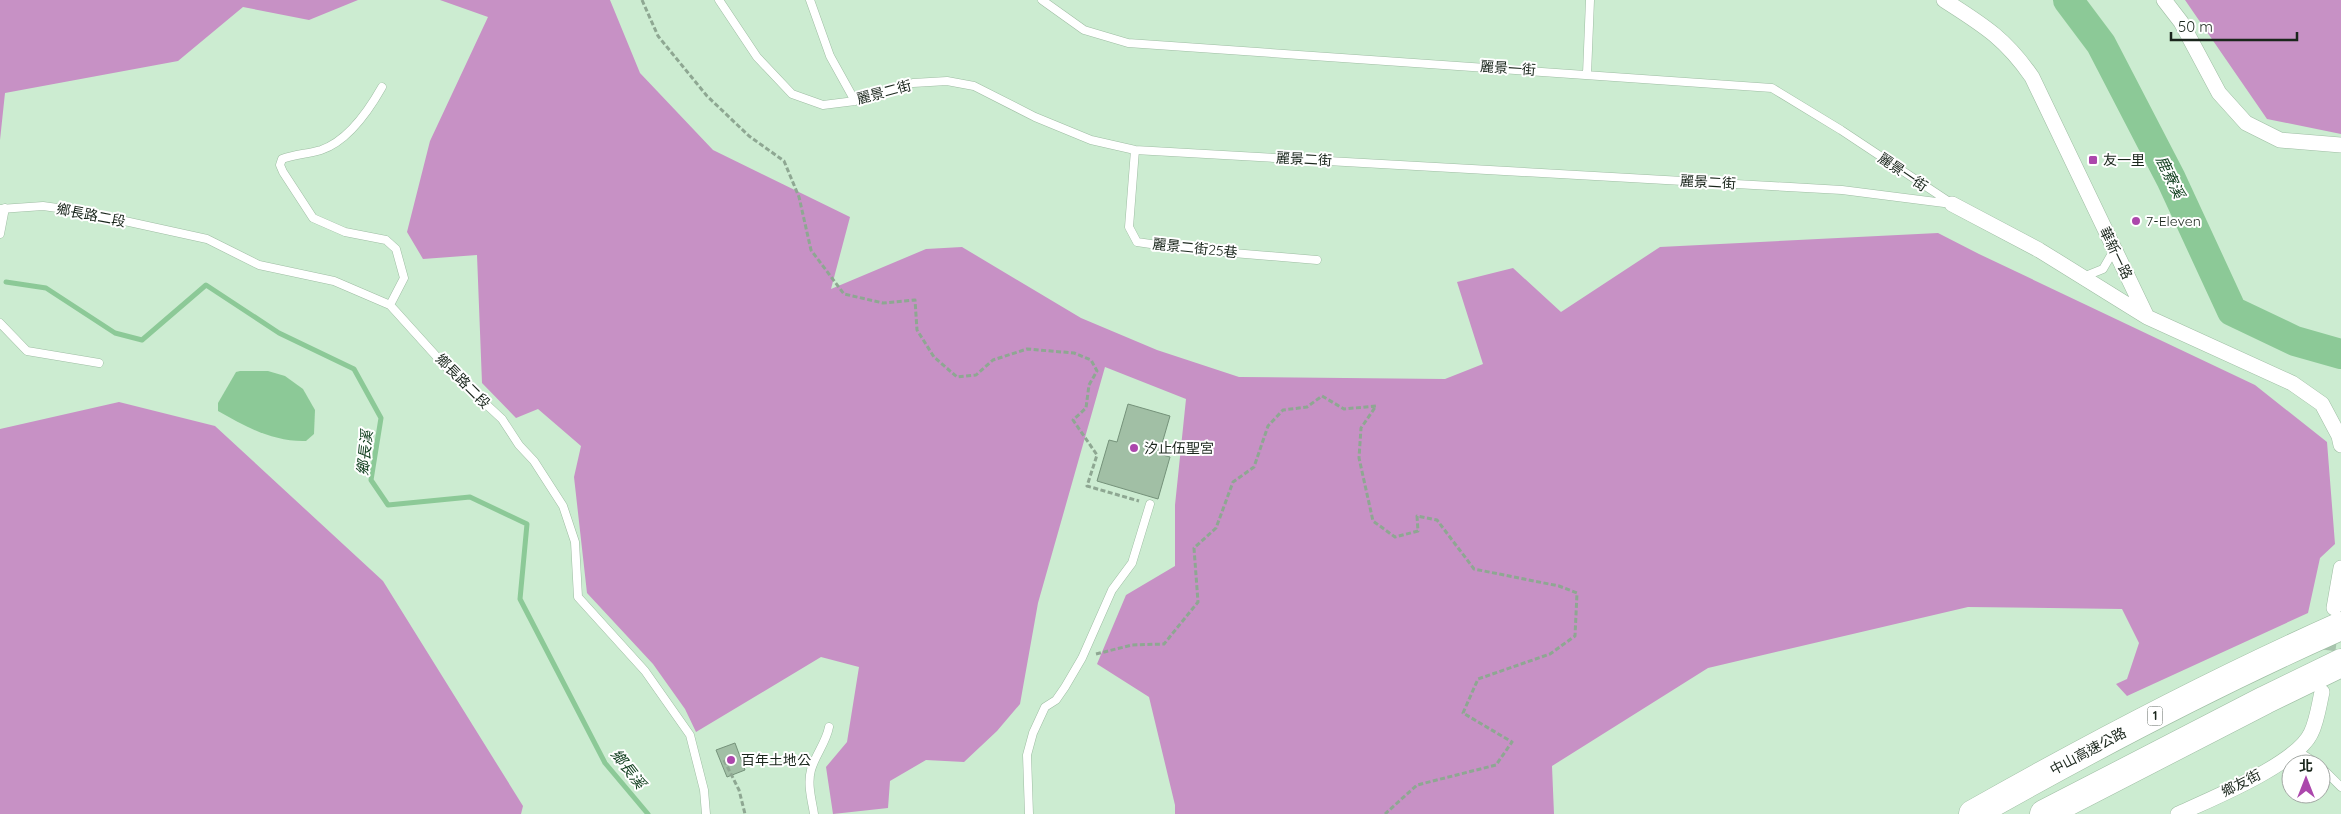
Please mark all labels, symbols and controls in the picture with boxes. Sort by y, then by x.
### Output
scale bar [2171,10,2297,42]
text: 50 m [2178,17,2213,36]
street label: 麗景一街 [1479,57,1537,79]
street label: 麗景二街 [855,76,913,108]
street label: 麗景二街 [1276,149,1332,169]
street label: 麗景一街 [1875,149,1931,195]
place label: 友一里 [2103,151,2145,169]
water label: 鹿寮溪 [2152,152,2190,203]
marker: 友一里 [2087,154,2099,166]
street label: 麗景二街 [1680,172,1736,192]
street label: 鄉長路二段 [55,199,127,231]
place label: 7-Eleven [2146,212,2201,230]
marker: 7-Eleven [2130,215,2142,227]
street label: 華新一路 [2096,224,2136,282]
street label: 麗景二街25巷 [1152,235,1238,261]
street label: 鄉長路二段 [432,350,494,412]
water label: 鄉長溪 [353,428,377,476]
place label: 汐止伍聖宮 [1144,439,1214,457]
marker: 汐止伍聖宮 [1128,442,1140,454]
road number: 1 [2148,706,2162,726]
street label: 中山高速公路 [2047,723,2129,779]
water label: 鄉長溪 [607,745,651,794]
place label: 百年土地公 [741,751,811,769]
marker: 百年土地公 [725,754,737,766]
north arrow [2281,754,2331,804]
text: 北 [2299,757,2313,775]
street label: 鄉友街 [2218,765,2264,801]

